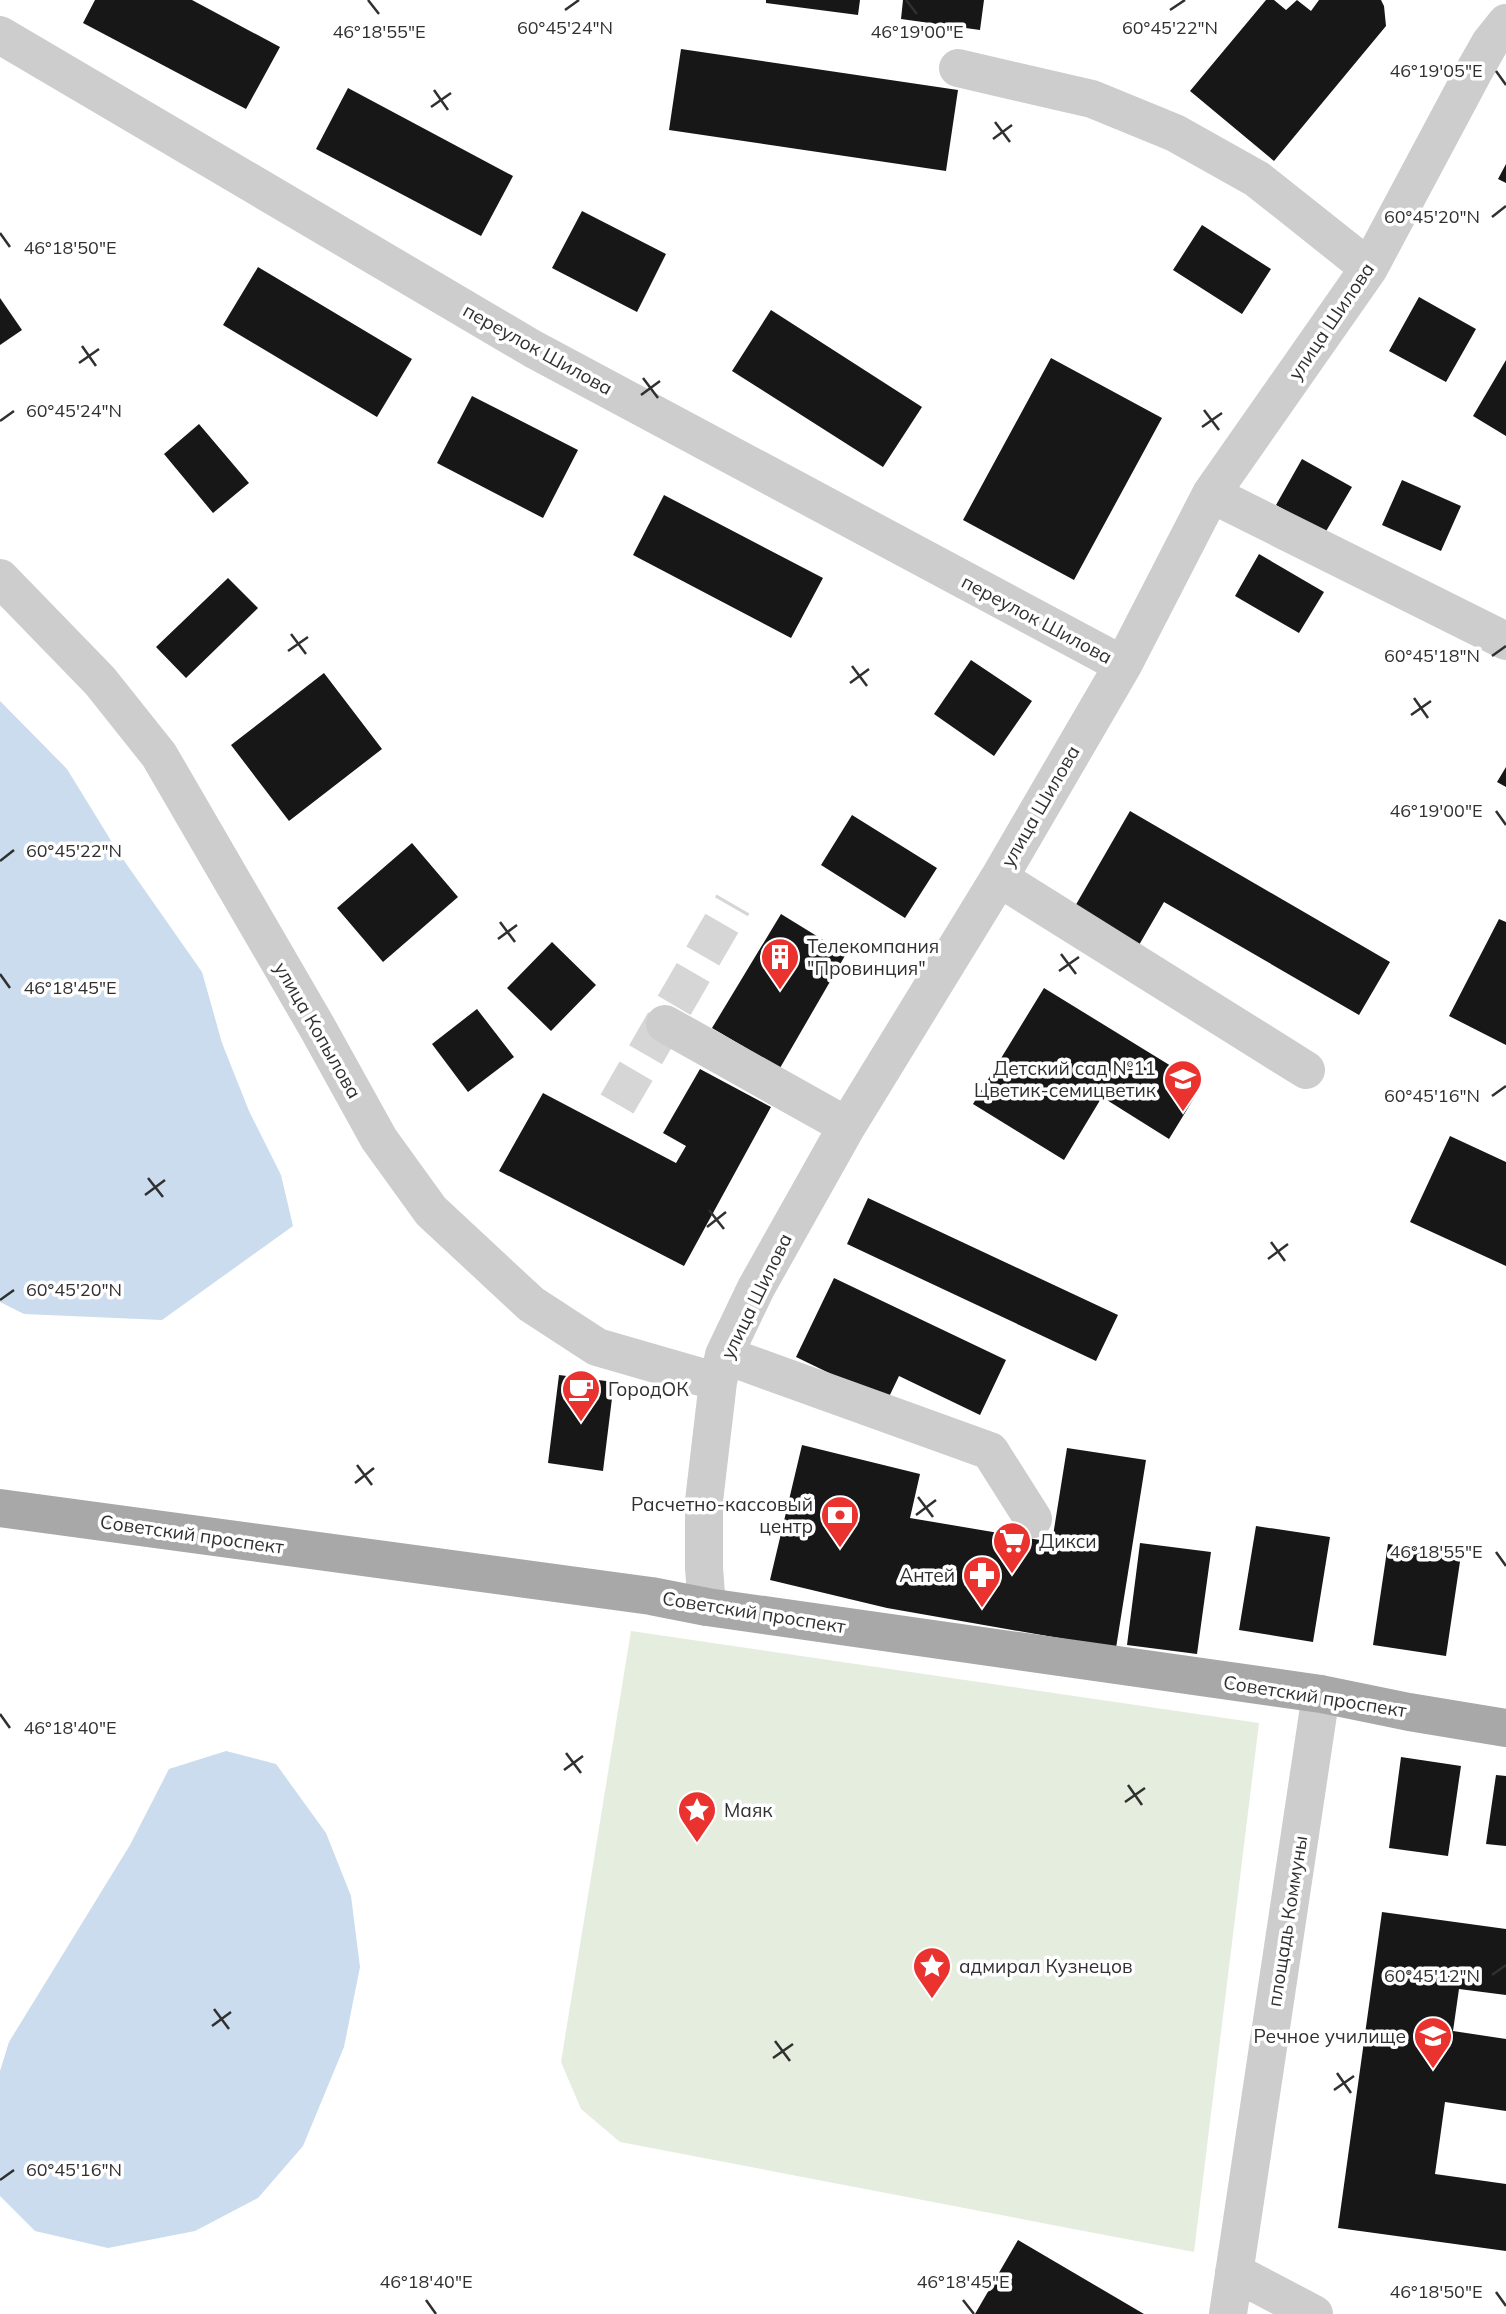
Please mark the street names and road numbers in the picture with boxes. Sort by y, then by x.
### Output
street label: улица Шилова [1283,258,1379,384]
street label: переулок Шилова [459,298,617,400]
street label: переулок Шилова [958,569,1116,669]
street label: улица Шилова [995,741,1085,871]
street label: улица Копылова [269,958,367,1102]
street label: улица Шилова [715,1229,797,1363]
street label: Советский проспект [99,1509,286,1559]
street label: Советский проспект [661,1586,848,1638]
street label: Советский проспект [1222,1670,1409,1722]
street label: площадь Коммуны [1262,1834,1312,2008]

